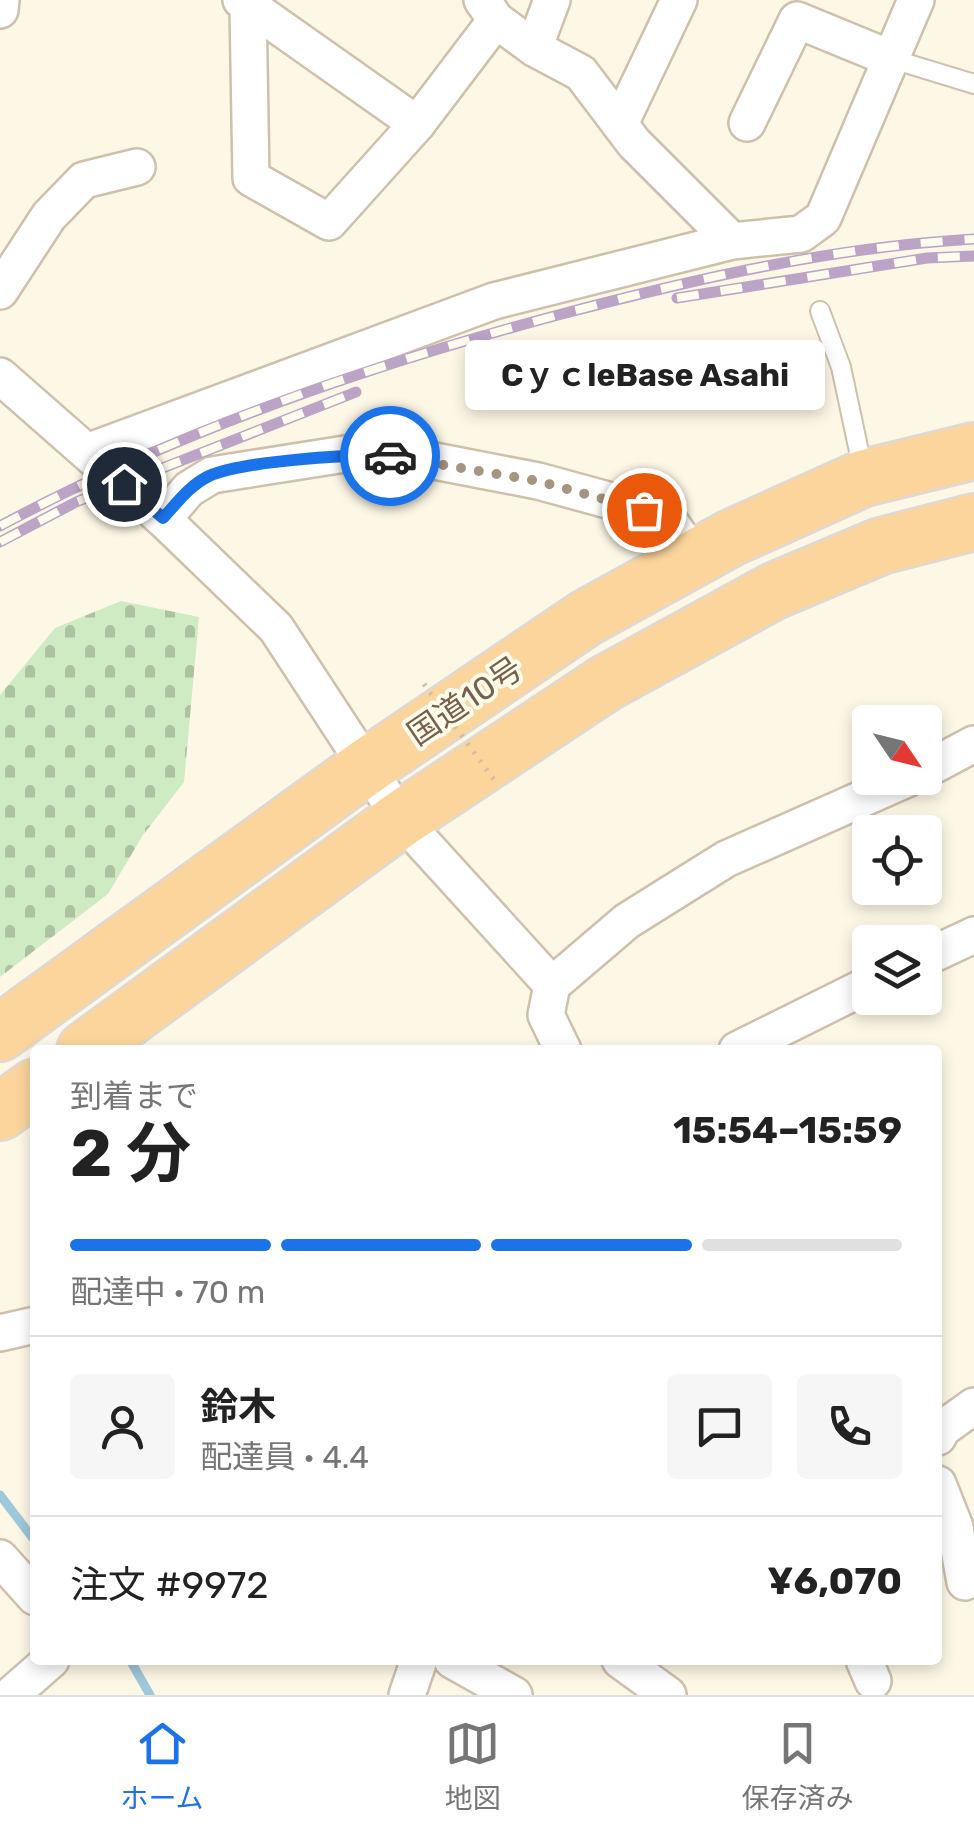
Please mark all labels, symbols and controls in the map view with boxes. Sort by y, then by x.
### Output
callout: CｙｃleBase Asahi [464,340,824,410]
text: CｙｃleBase Asahi [501,356,789,394]
courier [340,406,440,506]
icon: car [363,429,418,484]
pin [82,442,167,527]
icon: home [97,457,152,512]
pin [602,468,687,553]
icon: bag [617,483,672,538]
street label: 国道10号 [400,649,530,753]
north arrow [852,705,942,795]
map controls [852,705,942,1015]
button: locate [852,815,942,905]
button: layers [852,925,942,1015]
text: 到着まで [70,1077,198,1115]
text: 15:54–15:59 [673,1107,902,1153]
text: 2 分 [70,1115,191,1192]
text: 配達中 · 70 m [70,1273,265,1311]
button: person [70,1374,175,1479]
button: chat [667,1374,772,1479]
button: phone [797,1374,902,1479]
text: 鈴木 [200,1384,276,1430]
text: 配達員 · 4.4 [200,1438,369,1476]
text: ¥6,070 [767,1558,902,1604]
text: 注文 #9972 [70,1562,269,1608]
tab: ホーム [120,1716,204,1816]
tab: 地図 [445,1716,501,1816]
tab: 保存済み [741,1716,854,1816]

